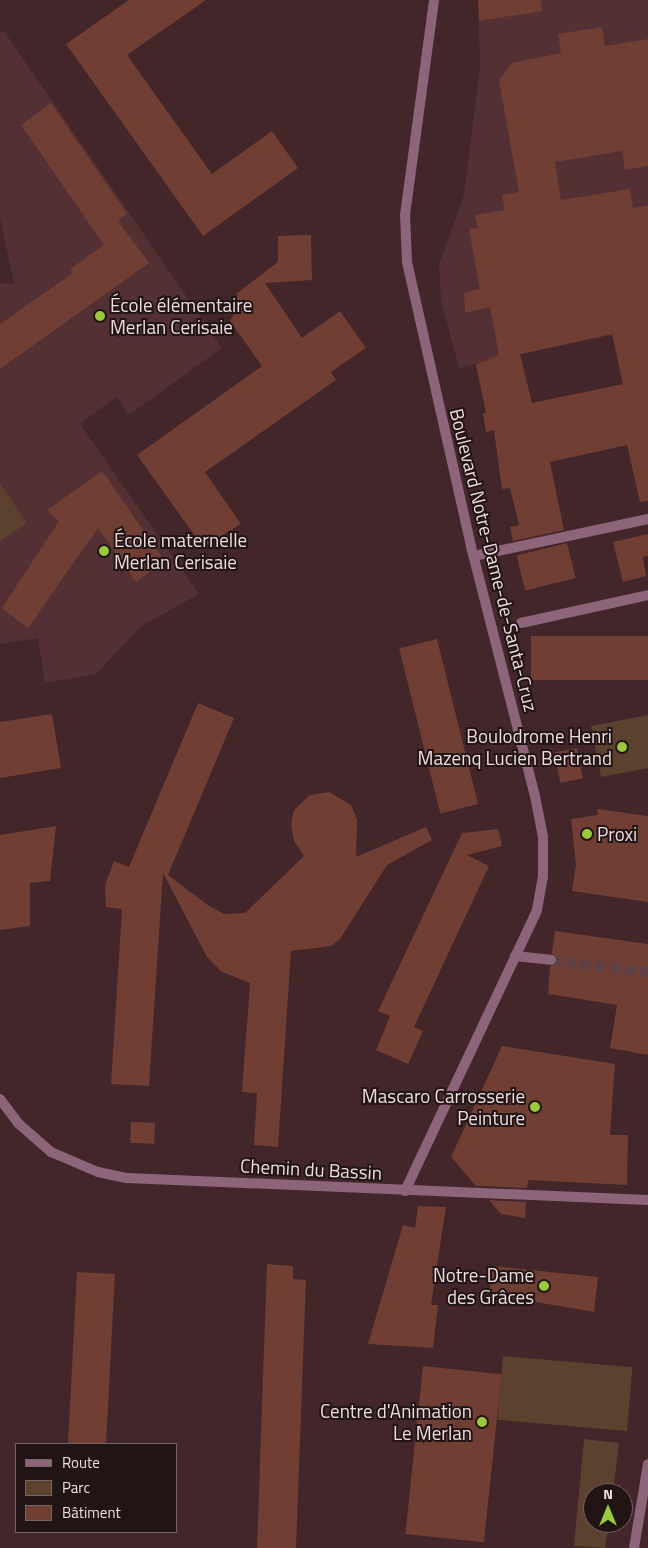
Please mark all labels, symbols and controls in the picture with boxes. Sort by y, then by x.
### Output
place label: École élémentaire Merlan Cerisaie [110,294,252,338]
marker: École élémentaire Merlan Cerisaie [94,310,106,322]
street label: Boulevard Notre-Dame-de-Santa-Cruz [445,406,543,714]
place label: École maternelle Merlan Cerisaie [114,529,247,573]
marker: École maternelle Merlan Cerisaie [98,545,110,557]
place label: Boulodrome Henri Mazenq Lucien Bertrand [418,725,612,769]
marker: Boulodrome Henri Mazenq Lucien Bertrand [616,741,628,753]
place label: Proxi [597,823,637,845]
marker: Proxi [581,828,593,840]
place label: Mascaro Carrosserie Peinture [362,1085,525,1129]
marker: Mascaro Carrosserie Peinture [529,1101,541,1113]
street label: Chemin du Bassin [239,1154,383,1184]
place label: Notre-Dame des Grâces [433,1264,534,1308]
marker: Notre-Dame des Grâces [538,1280,550,1292]
place label: Centre d'Animation Le Merlan [320,1400,472,1444]
marker: Centre d'Animation Le Merlan [476,1416,488,1428]
legend [15,1443,178,1533]
text: Route [62,1451,100,1474]
text: Parc [62,1476,90,1499]
north arrow [583,1483,633,1533]
text: N [603,1483,613,1504]
text: Bâtiment [62,1501,121,1524]

